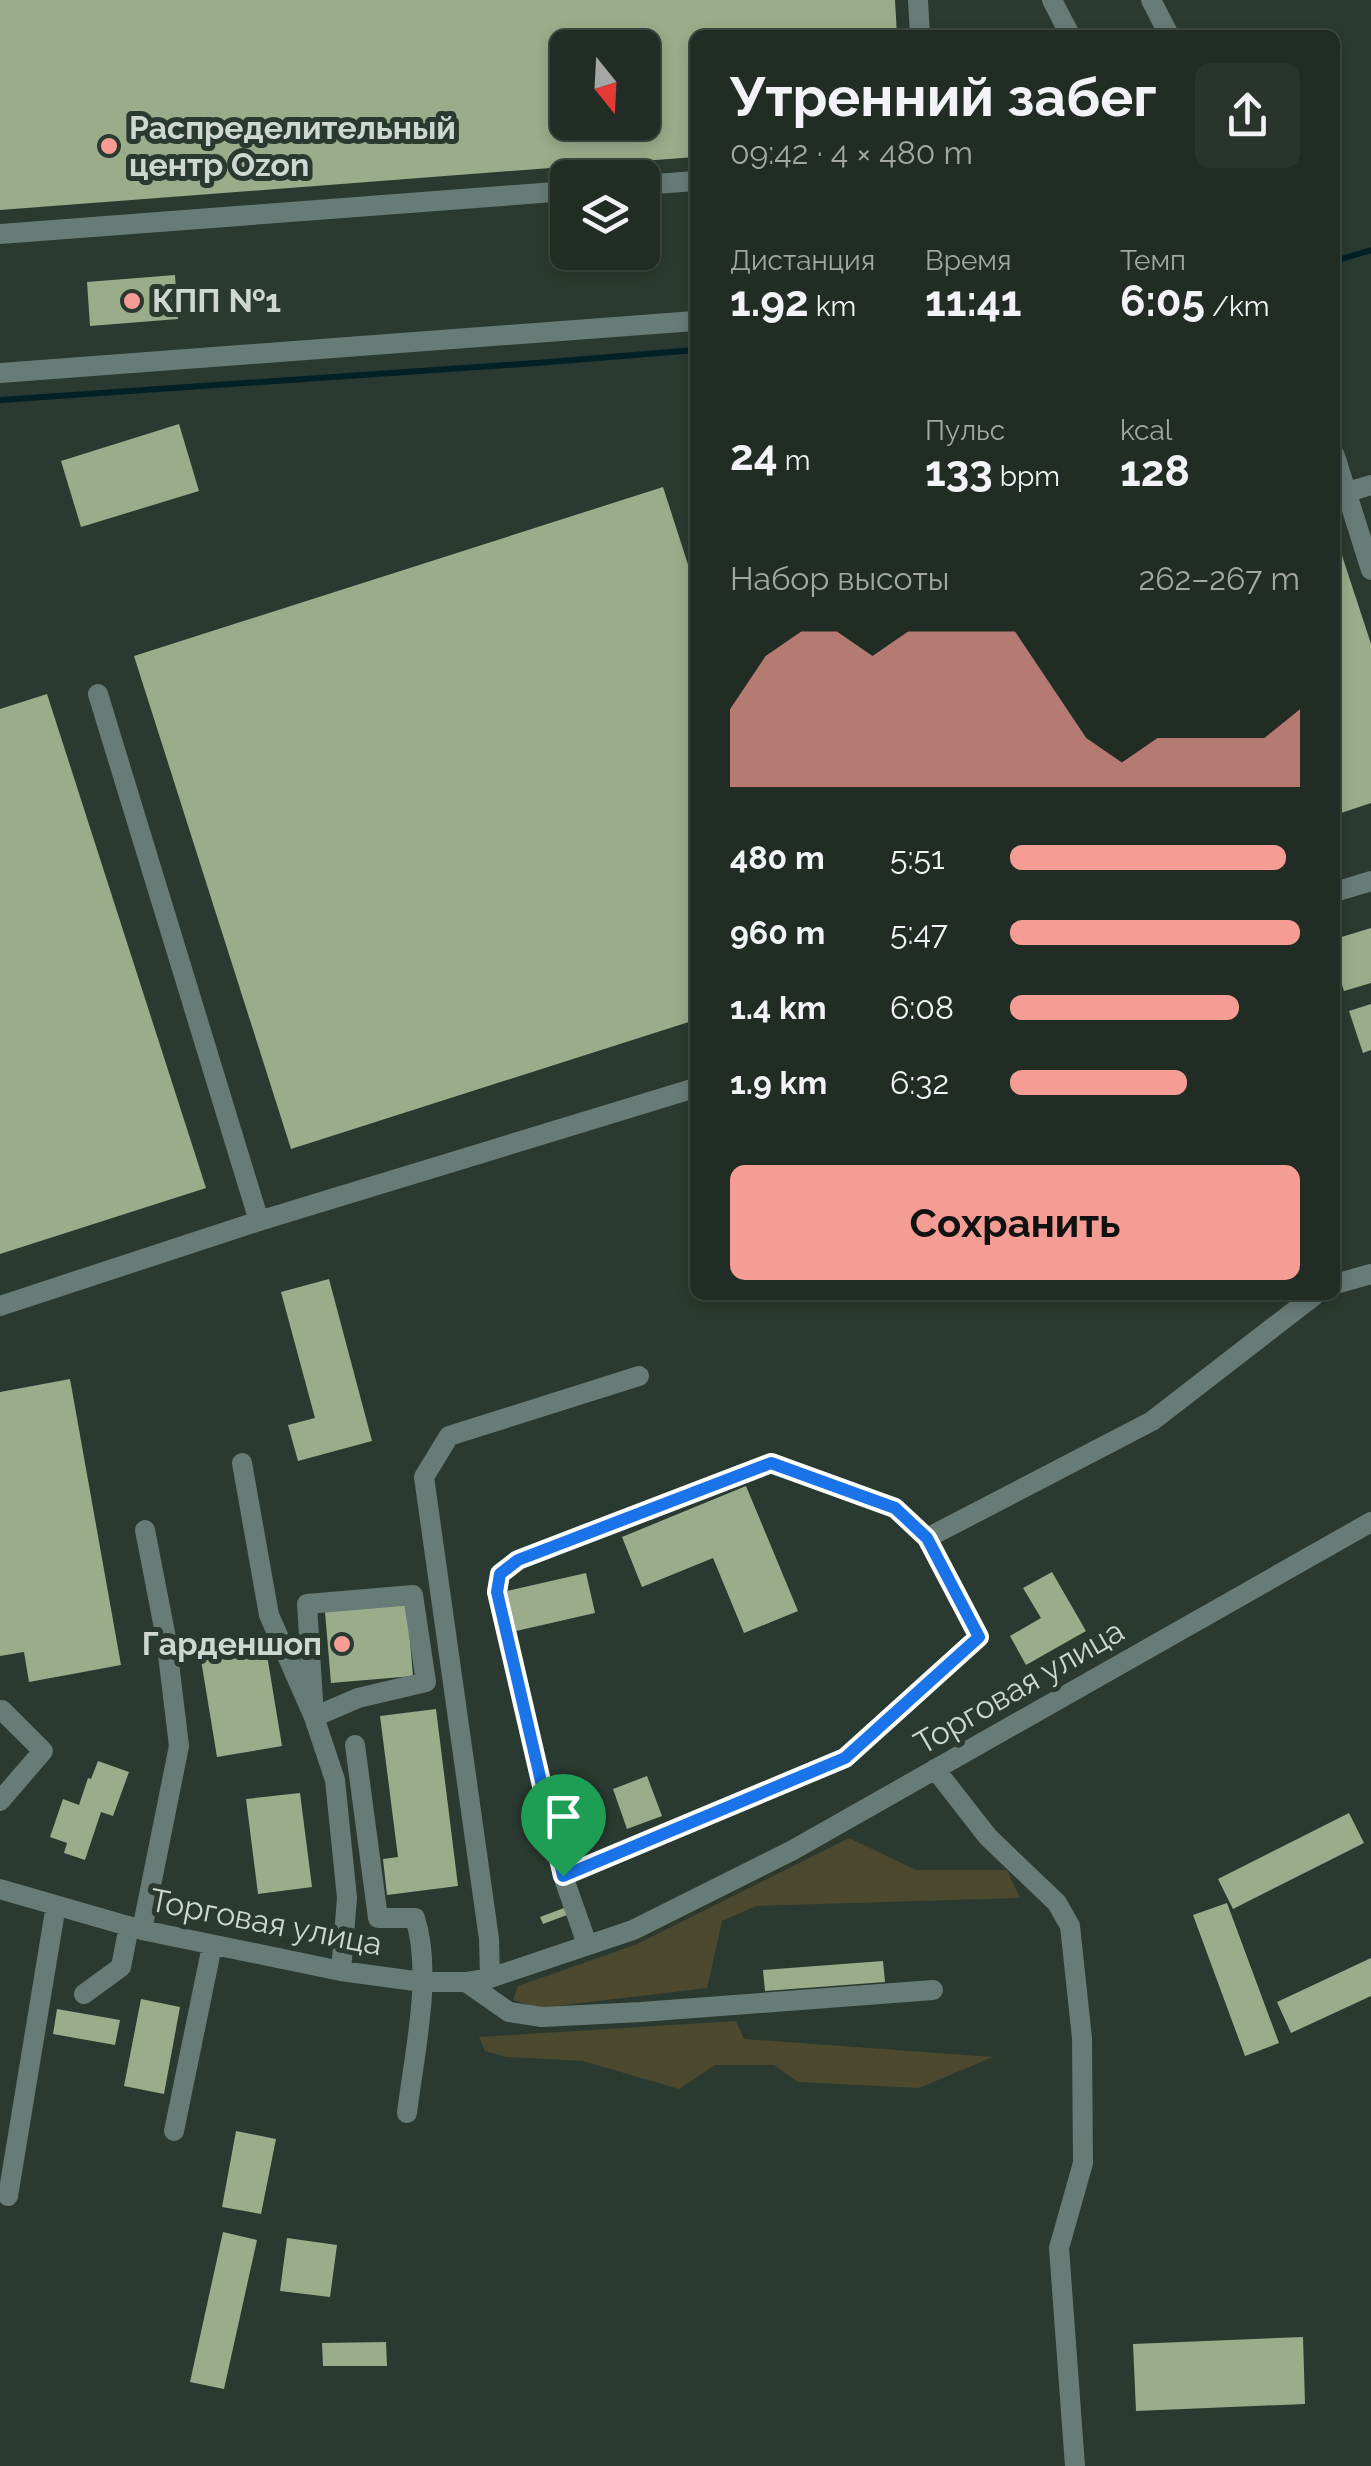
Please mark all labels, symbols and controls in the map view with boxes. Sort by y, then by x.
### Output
north arrow [550,30,660,140]
map controls [550,30,660,270]
button: share [1195,63,1300,168]
text: Утренний забег [730,64,1157,129]
place label: Распределительный центр Ozon [129,109,456,183]
text: 09:42 · 4 × 480 m [730,134,973,171]
marker: Распределительный центр Ozon [98,135,120,157]
button: layers [550,160,660,270]
text: Дистанция [730,244,875,277]
text: Время [925,244,1012,277]
text: Темп [1120,244,1186,277]
text: 1.92 [730,277,809,326]
text: 11:41 [925,277,1022,326]
text: 6:05 [1120,277,1205,326]
place label: КПП №1 [152,282,281,319]
marker: КПП №1 [121,290,143,312]
text: km [809,290,856,323]
text: /km [1205,290,1270,323]
text: Пульс [925,414,1005,447]
text: kcal [1120,414,1172,447]
text: 24 [730,431,778,480]
text: m [778,444,811,477]
text: 133 [925,447,993,496]
text: 128 [1120,447,1190,496]
text: bpm [993,460,1060,493]
text: Набор высоты [730,560,950,597]
text: 262–267 m [1139,560,1300,597]
text: 480 m [730,839,825,876]
text: 5:51 [890,839,945,876]
text: 960 m [730,914,825,951]
text: 5:47 [890,914,948,951]
text: 1.4 km [730,989,827,1026]
text: 6:08 [890,989,954,1026]
text: 1.9 km [730,1064,827,1101]
text: 6:32 [890,1064,949,1101]
button: Сохранить [730,1165,1300,1280]
street label: Торговая улица [907,1612,1130,1762]
place label: Гарденшоп [142,1625,322,1662]
marker: Гарденшоп [331,1633,353,1655]
pin [521,1774,606,1877]
icon: arrive [536,1789,591,1844]
street label: Торговая улица [147,1881,385,1962]

